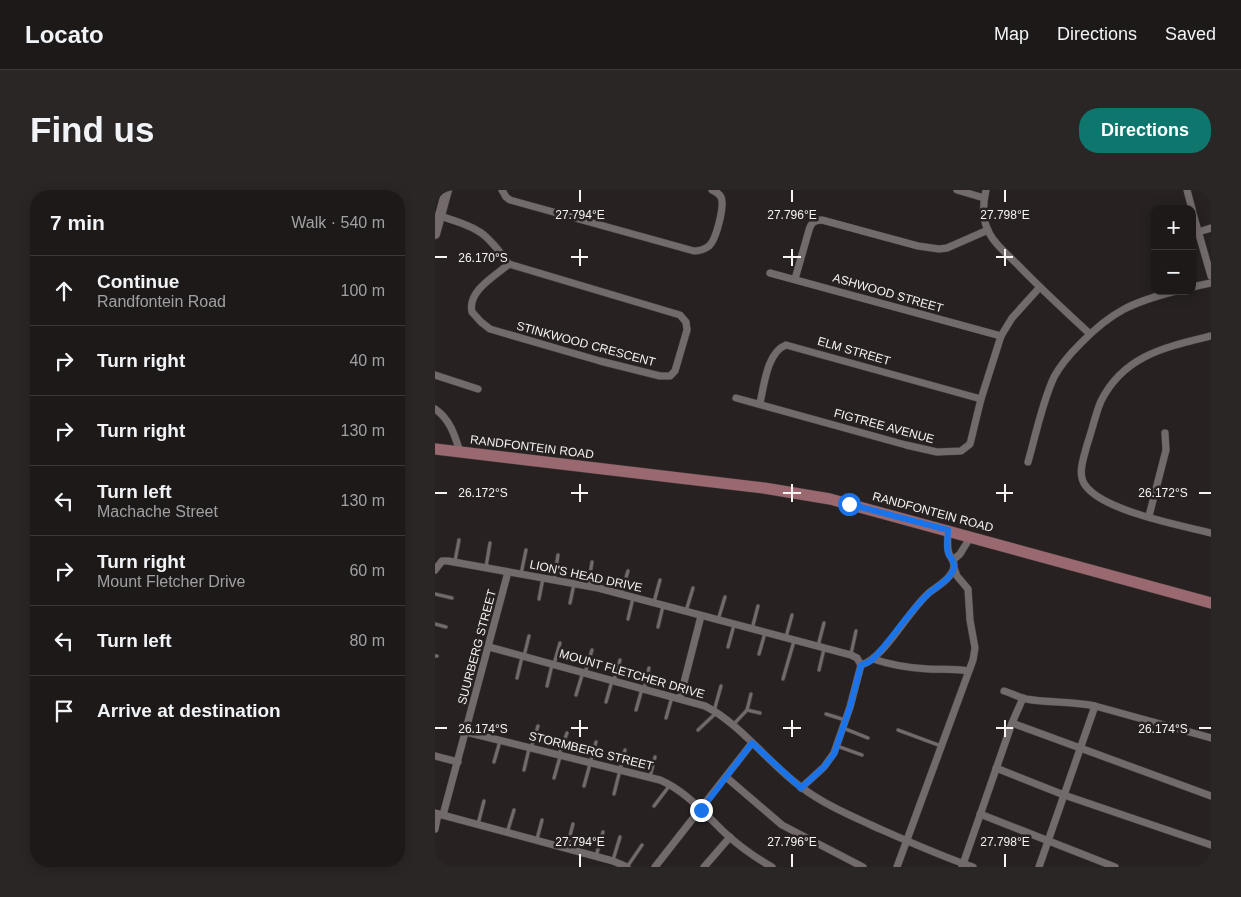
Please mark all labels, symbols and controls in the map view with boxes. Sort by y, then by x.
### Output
text: Locato [25,21,104,48]
text: Map [994,24,1029,44]
text: Directions [1057,24,1137,44]
text: Saved [1165,24,1216,44]
button: Directions [1079,108,1211,153]
text: Find us [30,110,154,149]
map controls [1151,205,1196,295]
button: + [1151,205,1196,250]
text: 27.794°E [555,208,605,222]
text: 27.796°E [767,208,817,222]
text: 27.798°E [980,208,1030,222]
text: 7 min [50,211,105,234]
text: Walk · 540 m [291,214,385,231]
button: − [1151,250,1196,295]
text: 26.170°S [458,251,508,265]
text: Continue [97,271,179,292]
street label: ASHWOOD STREET [831,271,945,316]
icon: ahead [50,277,78,305]
text: 100 m [341,282,385,299]
text: Randfontein Road [97,293,226,310]
street label: STINKWOOD CRESCENT [515,319,658,369]
street label: ELM STREET [816,334,893,368]
icon: right [50,347,78,375]
text: Turn right [97,350,185,371]
text: 40 m [349,352,385,369]
street label: FIGTREE AVENUE [832,406,936,446]
icon: right [50,417,78,445]
text: Turn right [97,420,185,441]
text: 130 m [341,422,385,439]
street label: RANDFONTEIN ROAD [469,432,595,462]
text: Turn left [97,481,172,502]
text: 26.172°S [458,486,508,500]
text: 26.172°S [1138,486,1188,500]
icon: left [50,487,78,515]
street label: RANDFONTEIN ROAD [871,489,995,535]
text: 130 m [341,492,385,509]
route start [838,493,861,516]
text: Machache Street [97,503,218,520]
text: Turn right [97,551,185,572]
icon: right [50,557,78,585]
street label: LION'S HEAD DRIVE [528,557,644,595]
text: 60 m [349,562,385,579]
text: Mount Fletcher Drive [97,573,246,590]
street label: SUURBERG STREET [455,587,499,706]
icon: left [50,627,78,655]
text: Turn left [97,630,172,651]
text: 80 m [349,632,385,649]
street label: MOUNT FLETCHER DRIVE [558,647,706,701]
icon: arrive [50,697,78,725]
text: Arrive at destination [97,700,281,721]
text: 26.174°S [458,722,508,736]
text: 26.174°S [1138,722,1188,736]
street label: STORMBERG STREET [527,729,655,773]
route end [690,799,713,822]
text: 27.794°E [555,835,605,849]
text: 27.796°E [767,835,817,849]
text: 27.798°E [980,835,1030,849]

